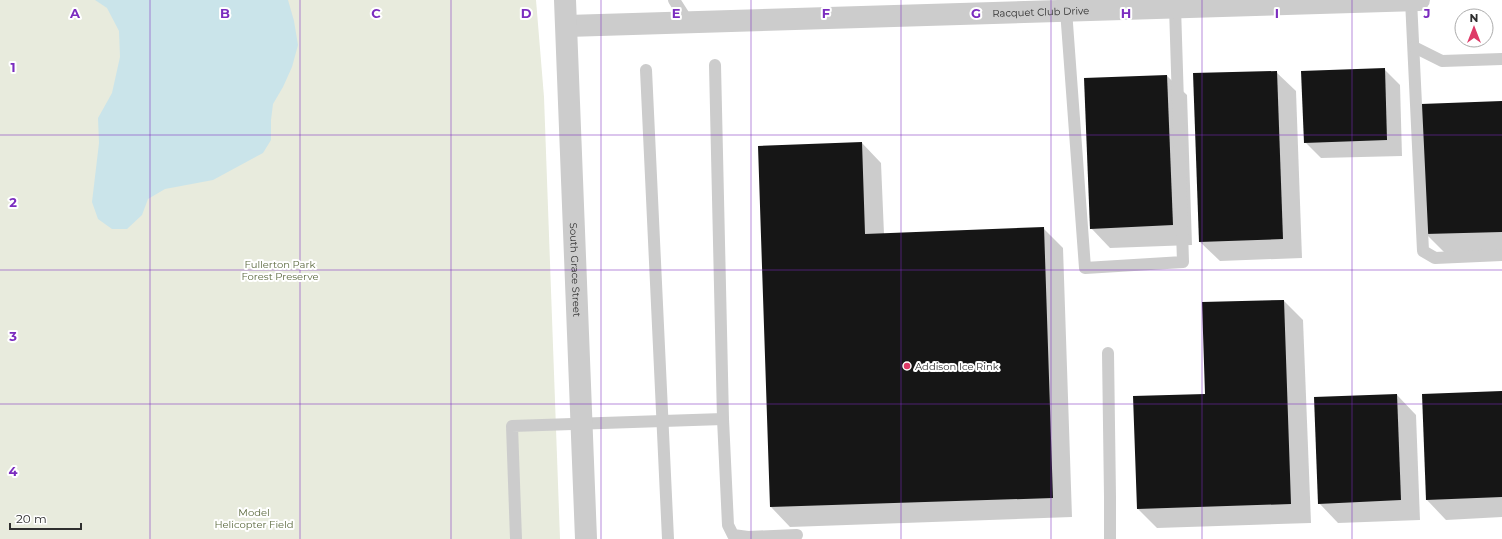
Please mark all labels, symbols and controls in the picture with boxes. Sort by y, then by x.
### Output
street label: Racquet Club Drive [992,4,1089,20]
text: A [69,5,81,21]
text: B [220,5,230,21]
text: C [371,5,381,21]
text: D [521,5,532,21]
text: E [672,5,681,21]
text: F [822,5,830,21]
text: G [971,5,981,21]
text: H [1121,5,1131,21]
text: I [1275,5,1279,21]
text: J [1422,5,1431,21]
north arrow [1454,8,1494,48]
text: N [1470,11,1478,25]
text: 1 [10,59,16,75]
text: 2 [9,194,17,210]
street label: South Grace Street [567,222,584,317]
park label: Fullerton Park Forest Preserve [241,258,319,283]
text: 3 [8,328,17,344]
place label: Addison Ice Rink [915,360,999,373]
marker: Addison Ice Rink [902,361,912,371]
text: 4 [9,463,18,479]
scale bar [10,505,81,531]
park label: Model Helicopter Field [214,506,294,531]
text: 20 m [16,511,47,526]

